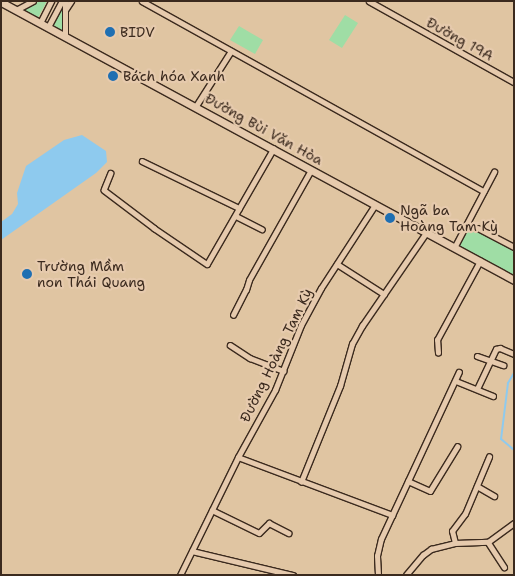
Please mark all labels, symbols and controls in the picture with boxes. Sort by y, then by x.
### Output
street label: Đường 19A [424,14,496,64]
place label: BIDV [120,24,155,40]
marker: BIDV [104,26,116,38]
place label: Bách hóa Xanh [123,68,225,84]
marker: Bách hóa Xanh [107,70,119,82]
street label: Đường Bùi Văn Hòa [202,90,326,168]
place label: Ngã ba Hoàng Tam Kỳ [400,202,498,234]
marker: Ngã ba Hoàng Tam Kỳ [384,212,396,224]
place label: Trường Mầm non Thái Quang [37,258,145,290]
marker: Trường Mầm non Thái Quang [21,268,33,280]
street label: Đường Hoàng Tam Kỳ [236,285,316,425]

